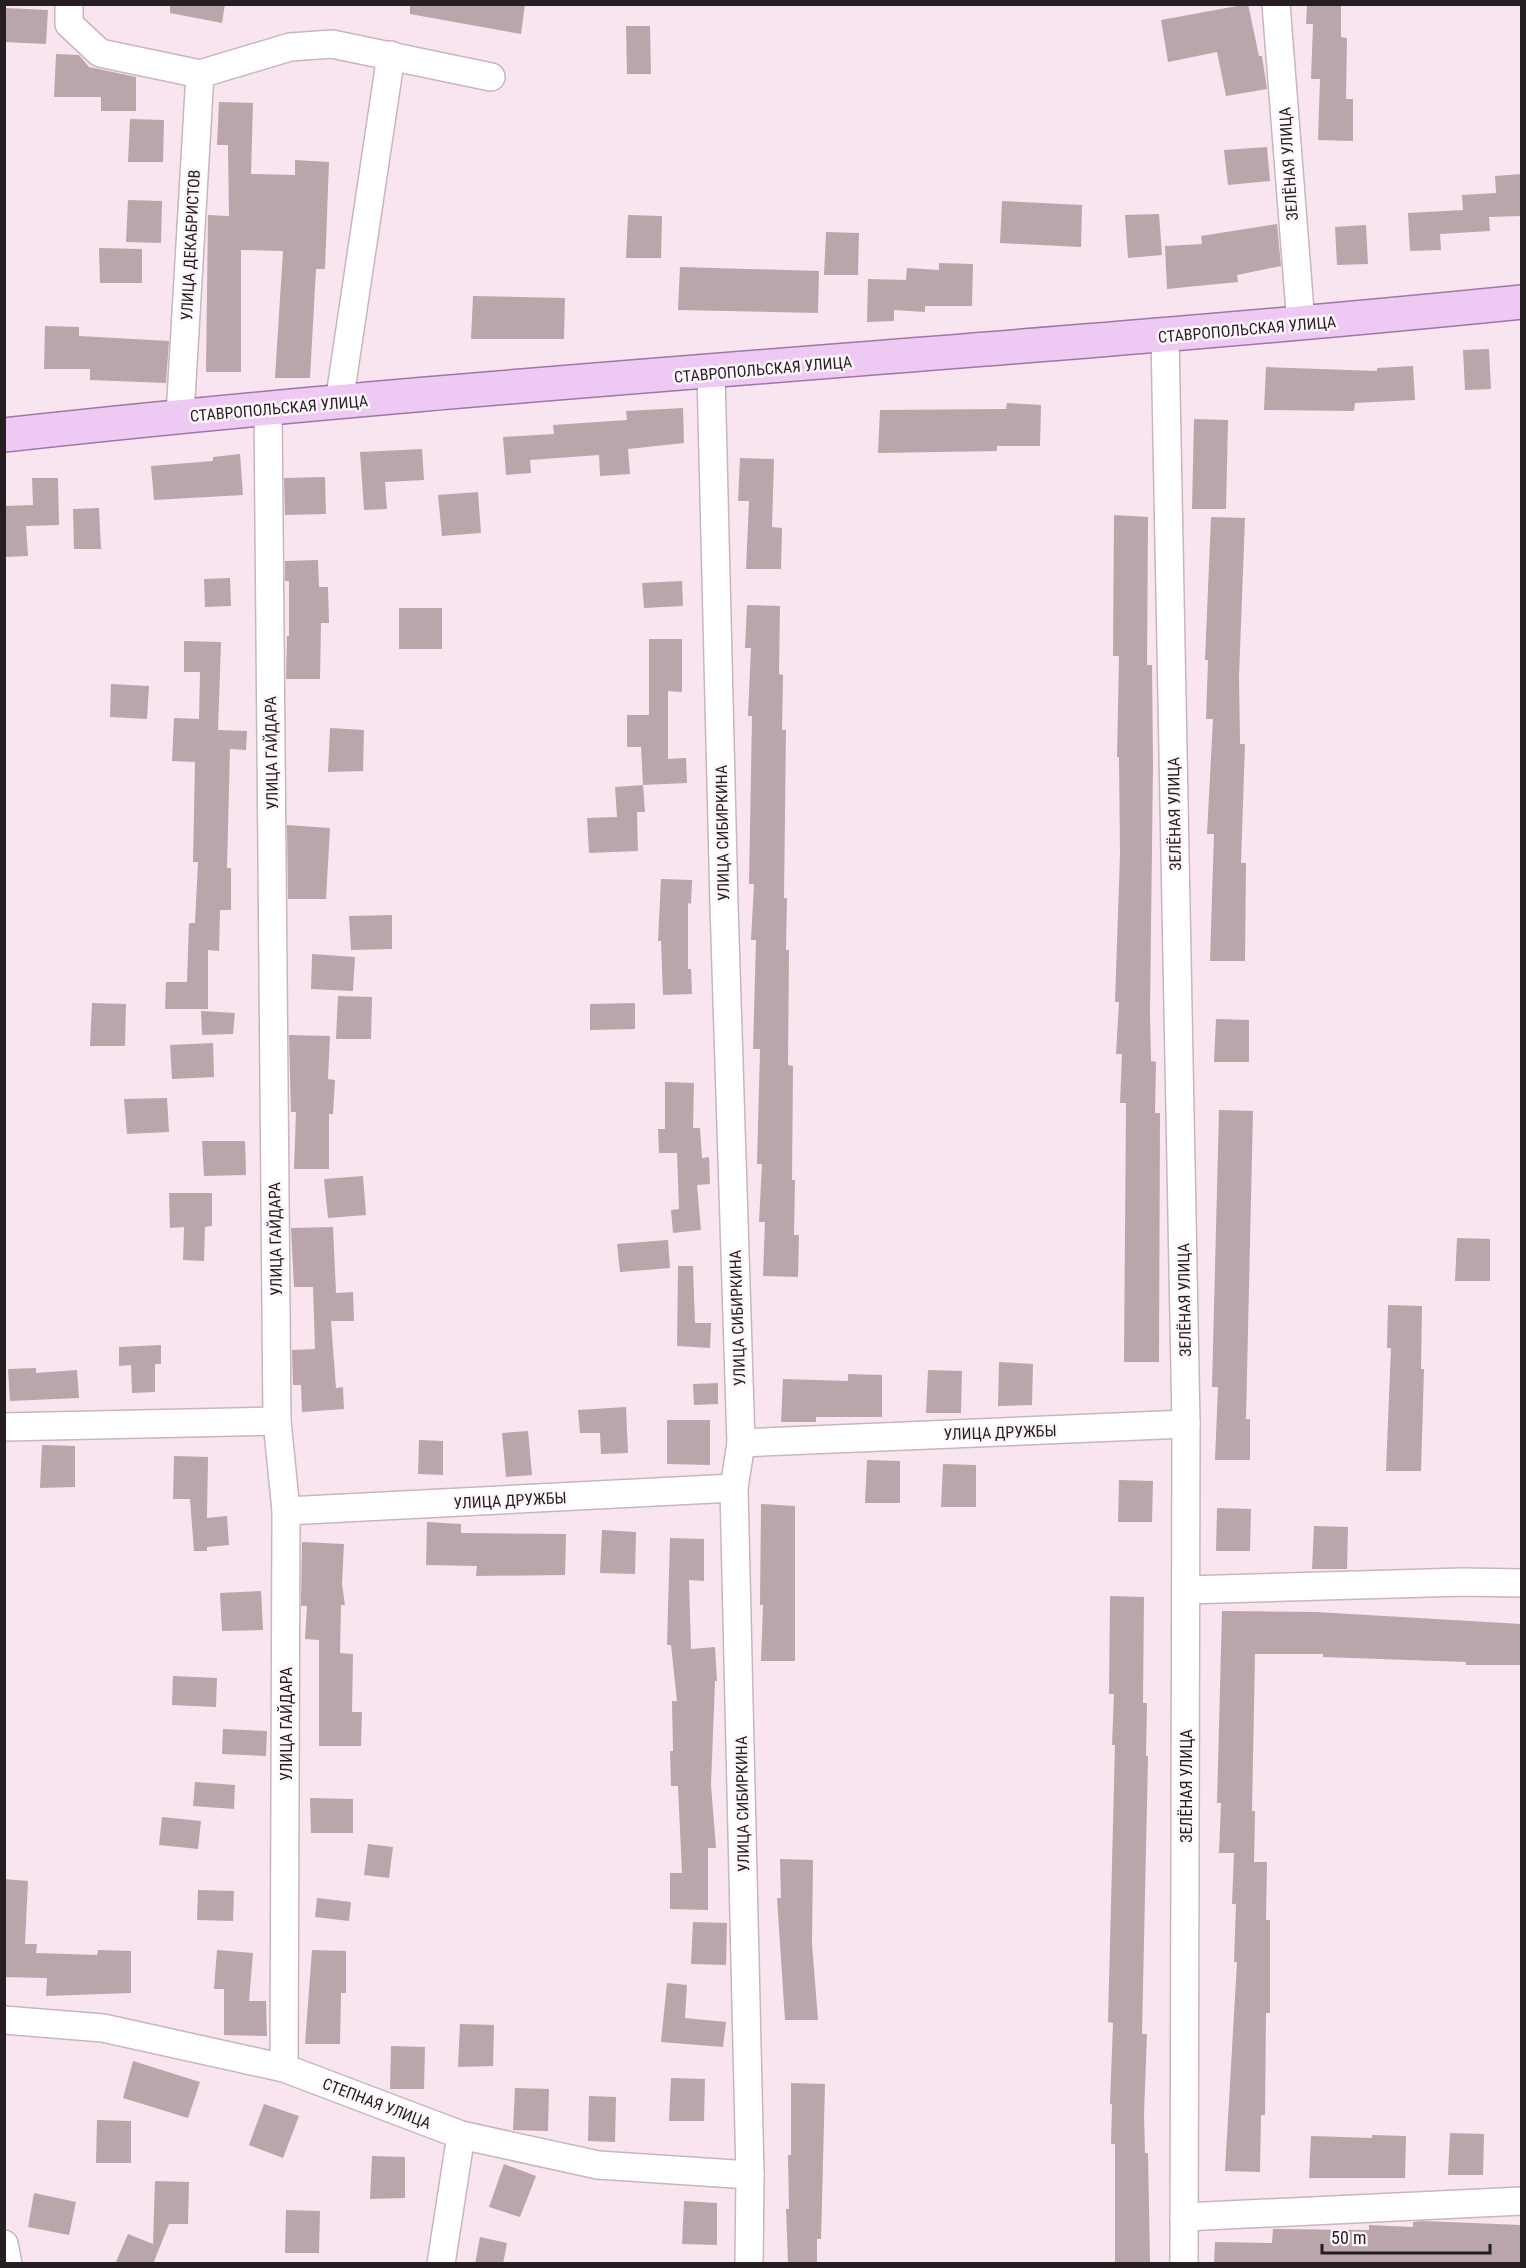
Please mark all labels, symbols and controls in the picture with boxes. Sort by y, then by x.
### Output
street label: ЗЕЛЁНАЯ УЛИЦА [1275,107,1302,221]
street label: УЛИЦА ДЕКАБРИСТОВ [177,169,204,321]
street label: СТАВРОПОЛЬСКАЯ УЛИЦА [1157,312,1337,347]
street label: СТАВРОПОЛЬСКАЯ УЛИЦА [673,352,853,387]
street label: СТАВРОПОЛЬСКАЯ УЛИЦА [189,391,369,426]
street label: УЛИЦА ГАЙДАРА [261,696,282,810]
street label: ЗЕЛЁНАЯ УЛИЦА [1164,757,1185,871]
street label: УЛИЦА СИБИРКИНА [712,765,733,901]
street label: УЛИЦА ГАЙДАРА [265,1182,286,1296]
street label: ЗЕЛЁНАЯ УЛИЦА [1174,1243,1195,1357]
street label: УЛИЦА СИБИРКИНА [726,1250,749,1386]
street label: УЛИЦА ДРУЖБЫ [943,1421,1057,1444]
street label: УЛИЦА ДРУЖБЫ [453,1488,567,1513]
street label: УЛИЦА ГАЙДАРА [277,1667,296,1781]
street label: ЗЕЛЁНАЯ УЛИЦА [1177,1729,1196,1843]
street label: УЛИЦА СИБИРКИНА [732,1736,753,1872]
street label: СТЕПНАЯ УЛИЦА [320,2074,434,2133]
scale bar [1322,2217,1490,2255]
text: 50 m [1331,2227,1366,2248]

